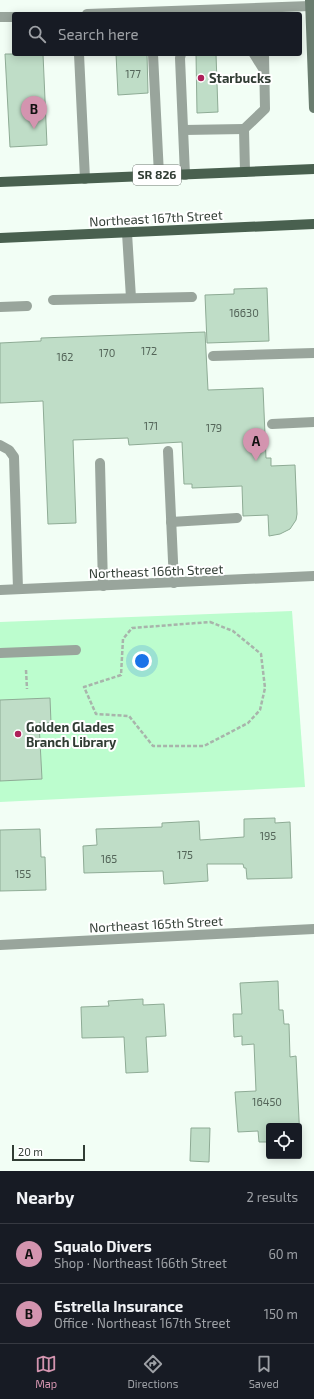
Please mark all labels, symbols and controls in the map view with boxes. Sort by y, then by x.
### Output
search box [12,12,302,56]
icon: search [26,23,48,45]
text: Search here [58,25,139,43]
house number: 177 [125,67,141,80]
place label: Starbucks [209,70,271,86]
marker: Starbucks [196,73,206,83]
pin: B [21,96,47,129]
road number: SR 826 [133,165,181,185]
street label: Northeast 167th Street [89,207,223,229]
house number: 16630 [229,306,259,319]
house number: 172 [141,344,157,357]
house number: 170 [99,346,115,359]
house number: 162 [57,350,73,363]
house number: 171 [144,419,158,432]
house number: 179 [206,421,222,434]
pin: A [243,428,269,461]
street label: Northeast 166th Street [89,561,223,581]
your location [132,651,152,671]
place label: Golden Glades Branch Library [26,719,117,750]
marker: Golden Glades Branch Library [13,729,23,739]
house number: 195 [260,829,276,842]
house number: 175 [177,848,193,861]
house number: 165 [101,852,117,865]
house number: 155 [15,867,31,880]
street label: Northeast 165th Street [89,913,223,935]
house number: 16450 [252,1095,282,1108]
map controls [266,1123,302,1159]
button: locate [266,1123,302,1159]
scale bar [12,1143,85,1162]
text: 20 m [18,1145,43,1158]
text: Nearby [16,1187,74,1207]
text: 2 results [246,1189,298,1205]
text: Squalo Divers [54,1237,152,1255]
text: A [25,1246,33,1262]
text: 60 m [268,1246,298,1262]
text: Shop · Northeast 166th Street [54,1255,227,1271]
text: Estrella Insurance [54,1297,183,1315]
text: B [25,1306,33,1322]
text: 150 m [264,1306,298,1322]
text: Office · Northeast 167th Street [54,1315,231,1331]
tab: Map [35,1353,57,1390]
tab: Directions [128,1353,178,1390]
tab: Saved [249,1353,279,1390]

